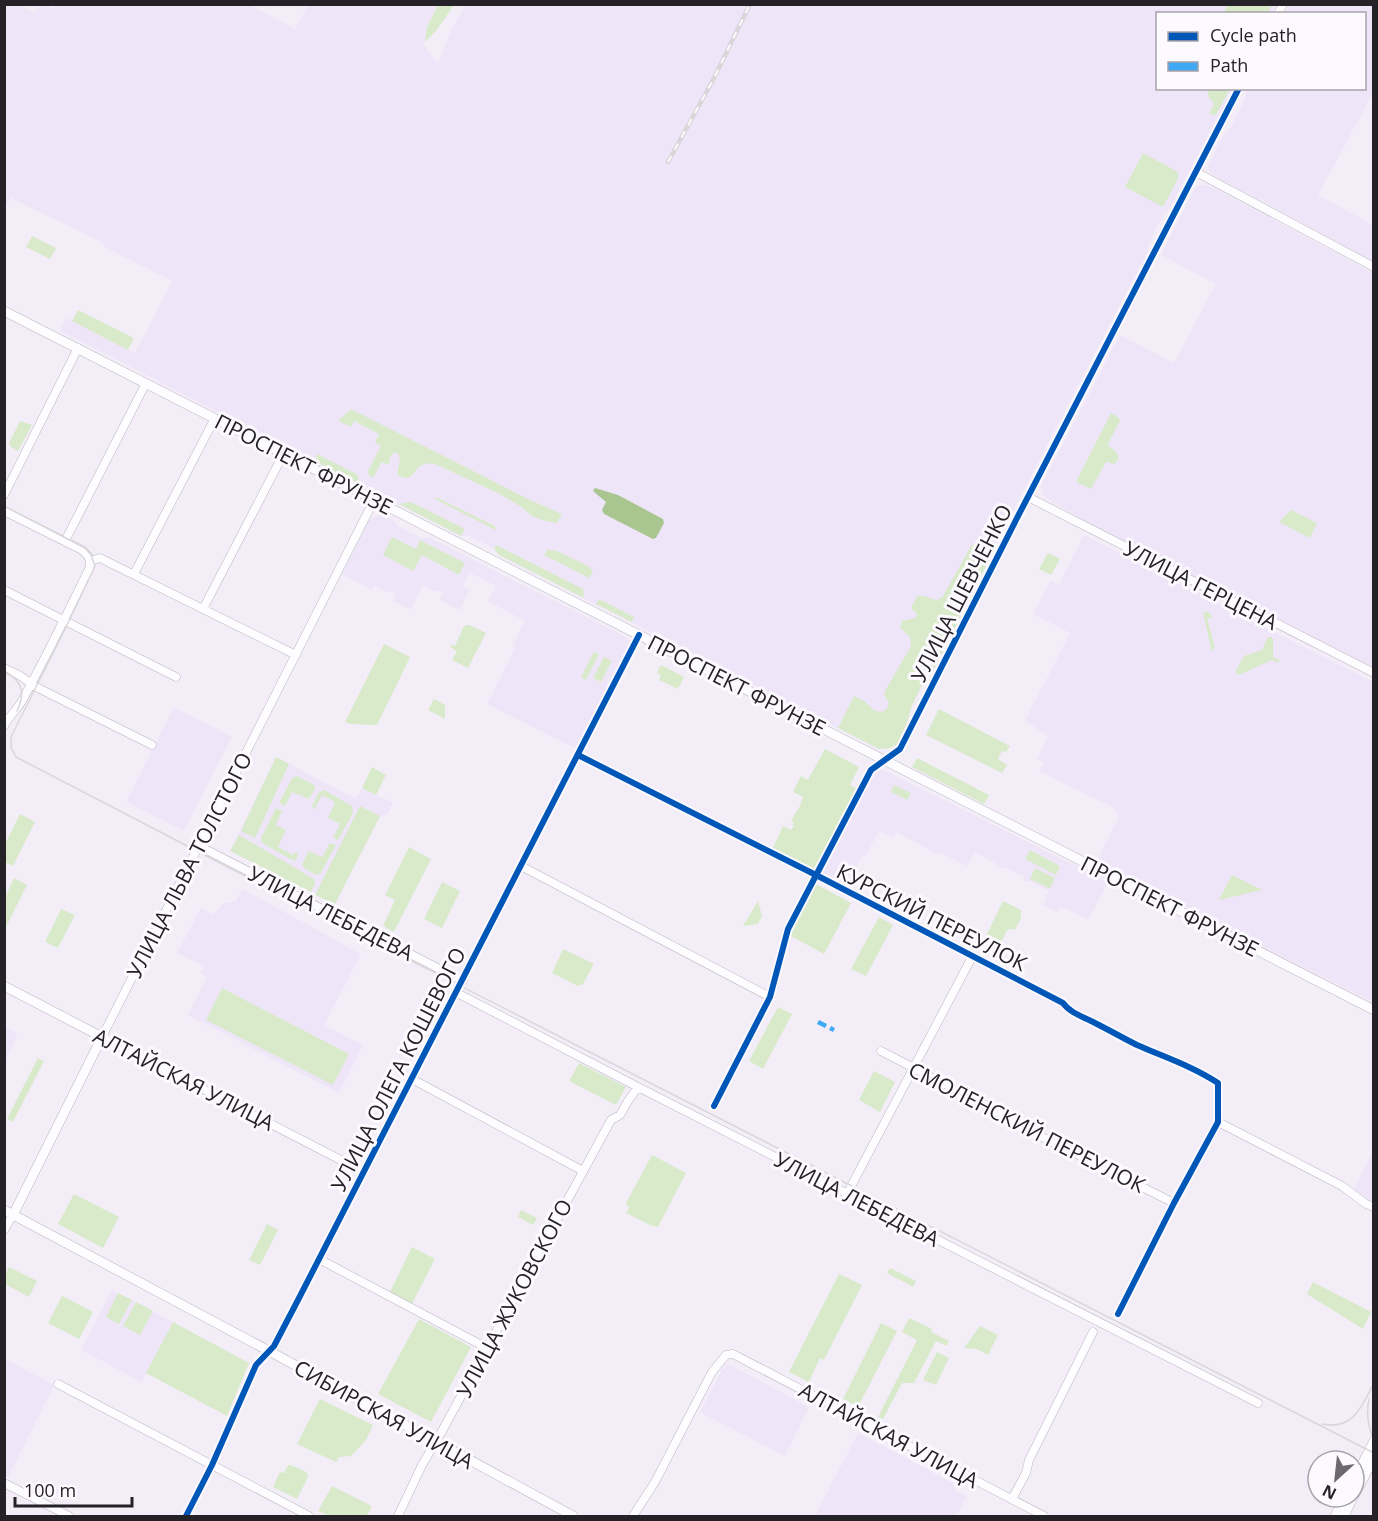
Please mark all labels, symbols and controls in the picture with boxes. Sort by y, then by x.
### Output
legend [1156,12,1366,90]
text: Cycle path [1210,23,1297,47]
text: Path [1210,53,1248,77]
street label: ПРОСПЕКТ ФРУНЗЕ [210,407,398,521]
street label: УЛИЦА ШЕВЧЕНКО [904,499,1018,687]
street label: УЛИЦА ГЕРЦЕНА [1119,534,1283,636]
street label: ПРОСПЕКТ ФРУНЗЕ [643,628,831,742]
street label: УЛИЦА ЛЬВА ТОЛСТОГО [120,748,258,982]
street label: ПРОСПЕКТ ФРУНЗЕ [1076,849,1264,963]
street label: КУРСКИЙ ПЕРЕУЛОК [832,857,1032,977]
street label: УЛИЦА ЛЕБЕДЕВА [244,859,419,967]
street label: УЛИЦА ОЛЕГА КОШЕВОГО [324,942,472,1196]
street label: АЛТАЙСКАЯ УЛИЦА [89,1021,280,1137]
street label: СМОЛЕНСКИЙ ПЕРЕУЛОК [904,1055,1150,1199]
street label: УЛИЦА ЛЕБЕДЕВА [770,1145,945,1253]
street label: УЛИЦА ЖУКОВСКОГО [450,1194,578,1402]
street label: СИБИРСКАЯ УЛИЦА [289,1353,479,1475]
street label: АЛТАЙСКАЯ УЛИЦА [794,1376,984,1494]
north arrow [1306,1449,1366,1509]
scale bar [15,1470,132,1508]
text: 100 m [24,1478,76,1502]
text: N [1318,1480,1340,1505]

